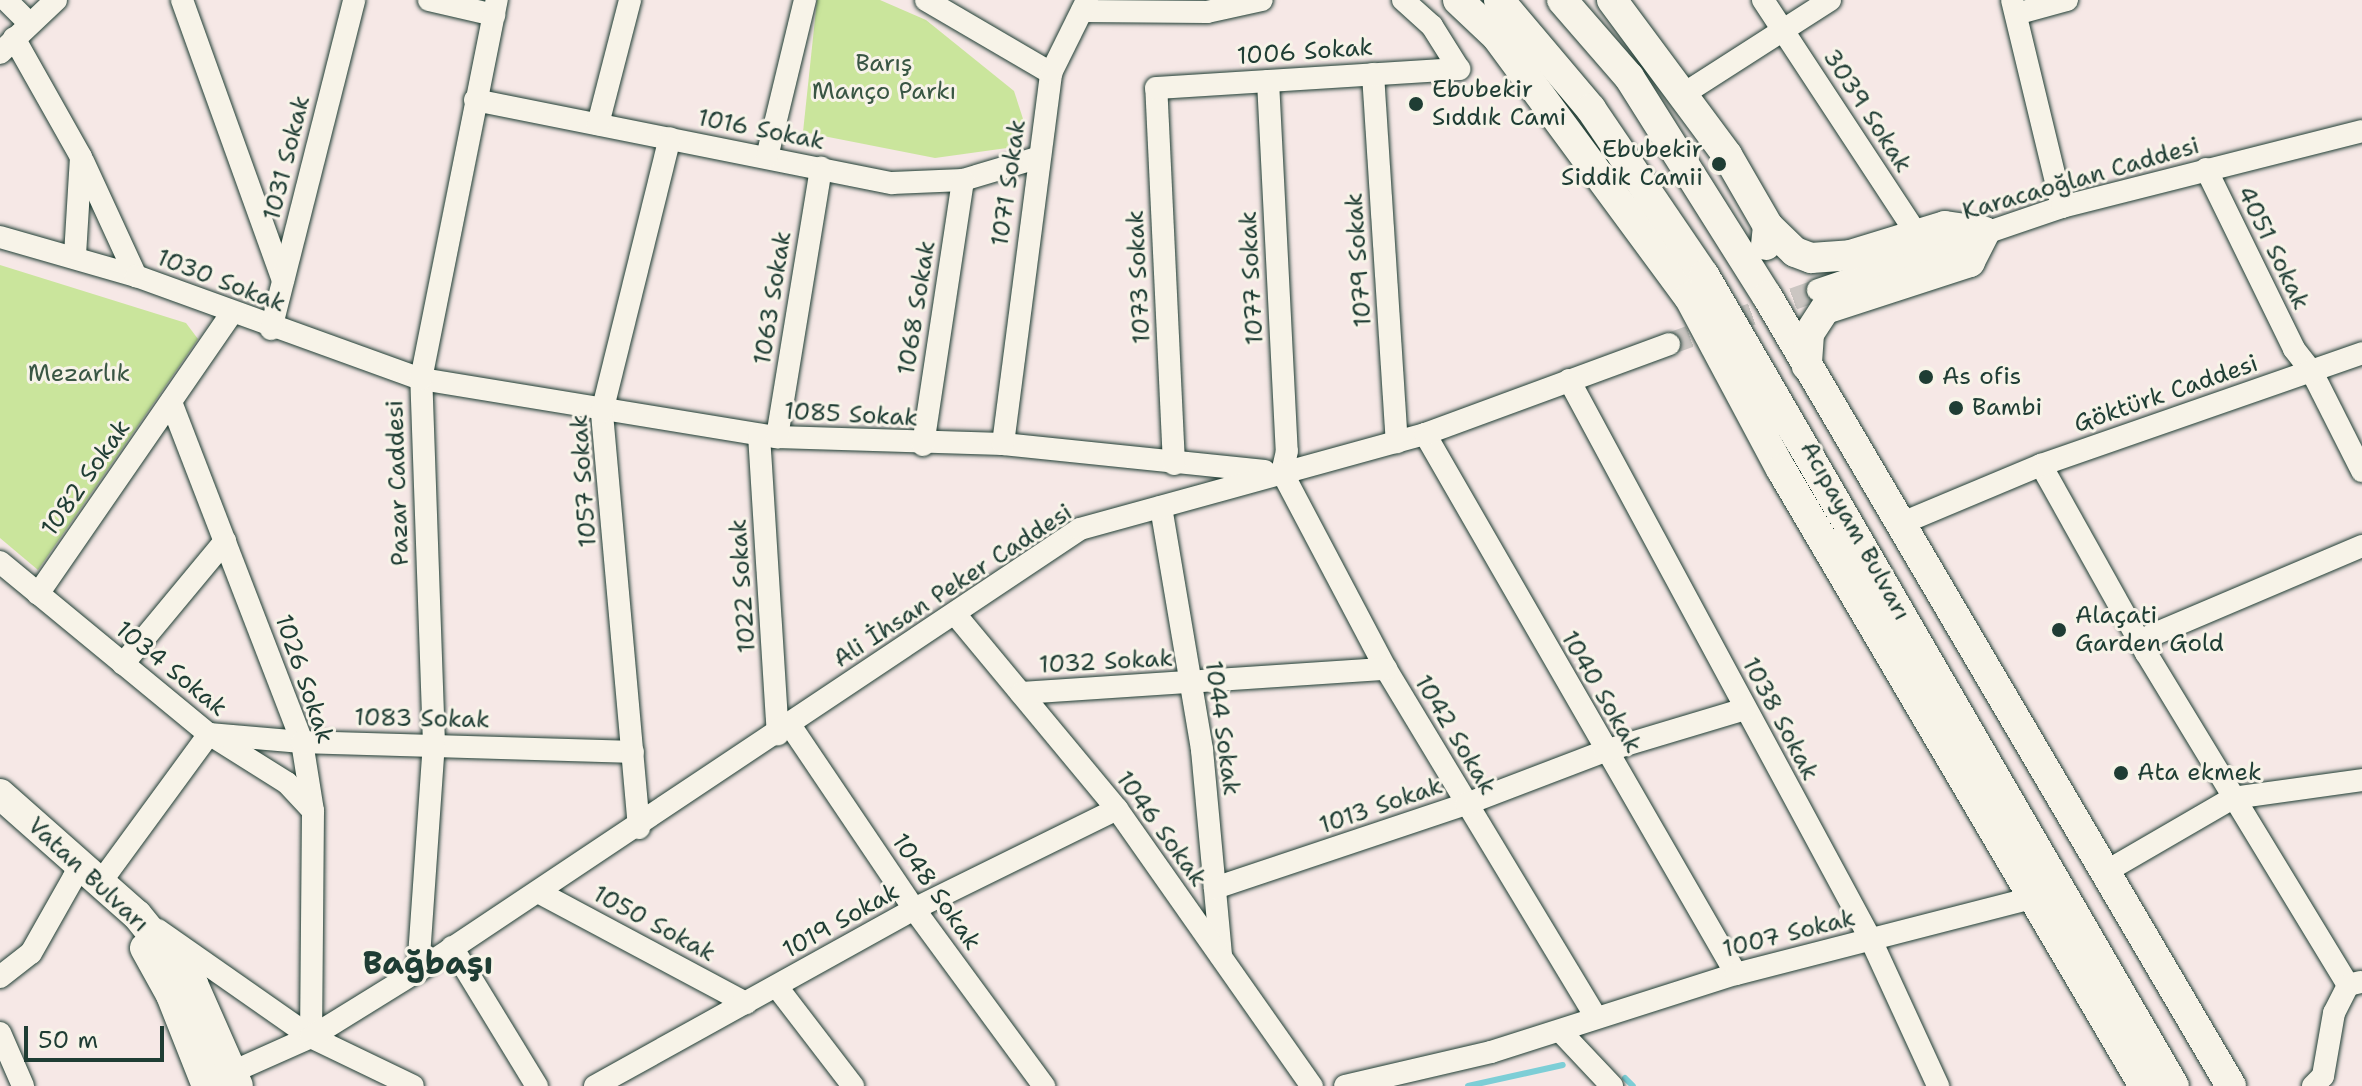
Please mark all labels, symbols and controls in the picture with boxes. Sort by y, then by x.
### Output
street label: 1006 Sokak [1236,33,1374,71]
street label: 3039 Sokak [1816,44,1918,178]
park label: Barış Manço Parkı [812,50,956,106]
place label: Ebubekir Sıddık Cami [1432,76,1566,132]
street label: 1031 Sokak [258,93,316,223]
marker: Ebubekir Sıddık Cami [1407,95,1425,113]
street label: 1016 Sokak [695,104,827,156]
street label: 1071 Sokak [986,118,1032,248]
street label: Karacaoğlan Caddesi [1959,131,2203,227]
place label: Ebubekir Siddik Camii [1561,136,1703,192]
marker: Ebubekir Siddik Camii [1710,155,1728,173]
street label: 4051 Sokak [2231,181,2315,315]
street label: 1079 Sokak [1340,192,1378,328]
street label: 1073 Sokak [1121,209,1157,345]
street label: 1077 Sokak [1234,210,1270,346]
street label: 1063 Sokak [748,229,798,367]
street label: 1068 Sokak [892,239,942,377]
street label: 1030 Sokak [153,243,289,319]
street label: Göktürk Caddesi [2070,349,2262,439]
park label: Mezarlık [28,360,130,388]
place label: As ofis [1942,363,2021,391]
marker: As ofis [1917,368,1935,386]
place label: Bambi [1972,394,2042,422]
street label: 1085 Sokak [783,397,919,433]
marker: Bambi [1947,399,1965,417]
street label: Pazar Caddesi [381,400,415,566]
street label: 1057 Sokak [565,413,603,549]
street label: 1082 Sokak [35,414,137,542]
street label: Acıpayam Bulvarı [1794,436,1916,626]
street label: Ali İhsan Peker Caddesi [828,498,1078,674]
street label: 1022 Sokak [724,518,762,654]
place label: Alaçati Garden Gold [2075,602,2224,658]
street label: 1026 Sokak [268,611,340,747]
street label: 1034 Sokak [109,615,233,723]
marker: Alaçati Garden Gold [2050,621,2068,639]
street label: 1040 Sokak [1554,626,1648,758]
street label: 1032 Sokak [1038,644,1174,680]
street label: 1038 Sokak [1736,653,1824,785]
street label: 1044 Sokak [1198,659,1246,797]
street label: 1042 Sokak [1408,670,1502,800]
street label: 1083 Sokak [354,703,490,735]
place label: Ata ekmek [2137,759,2262,787]
marker: Ata ekmek [2112,764,2130,782]
street label: 1046 Sokak [1109,766,1213,892]
street label: 1013 Sokak [1316,771,1446,841]
street label: Vatan Bulvarı [21,811,155,939]
street label: 1048 Sokak [885,828,987,956]
street label: 1019 Sokak [778,877,904,965]
street label: 1050 Sokak [588,880,720,968]
street label: 1007 Sokak [1720,904,1858,964]
district label: Bağbaşı [363,944,493,982]
scale bar [28,1010,168,1060]
text: 50 m [38,1024,98,1056]

